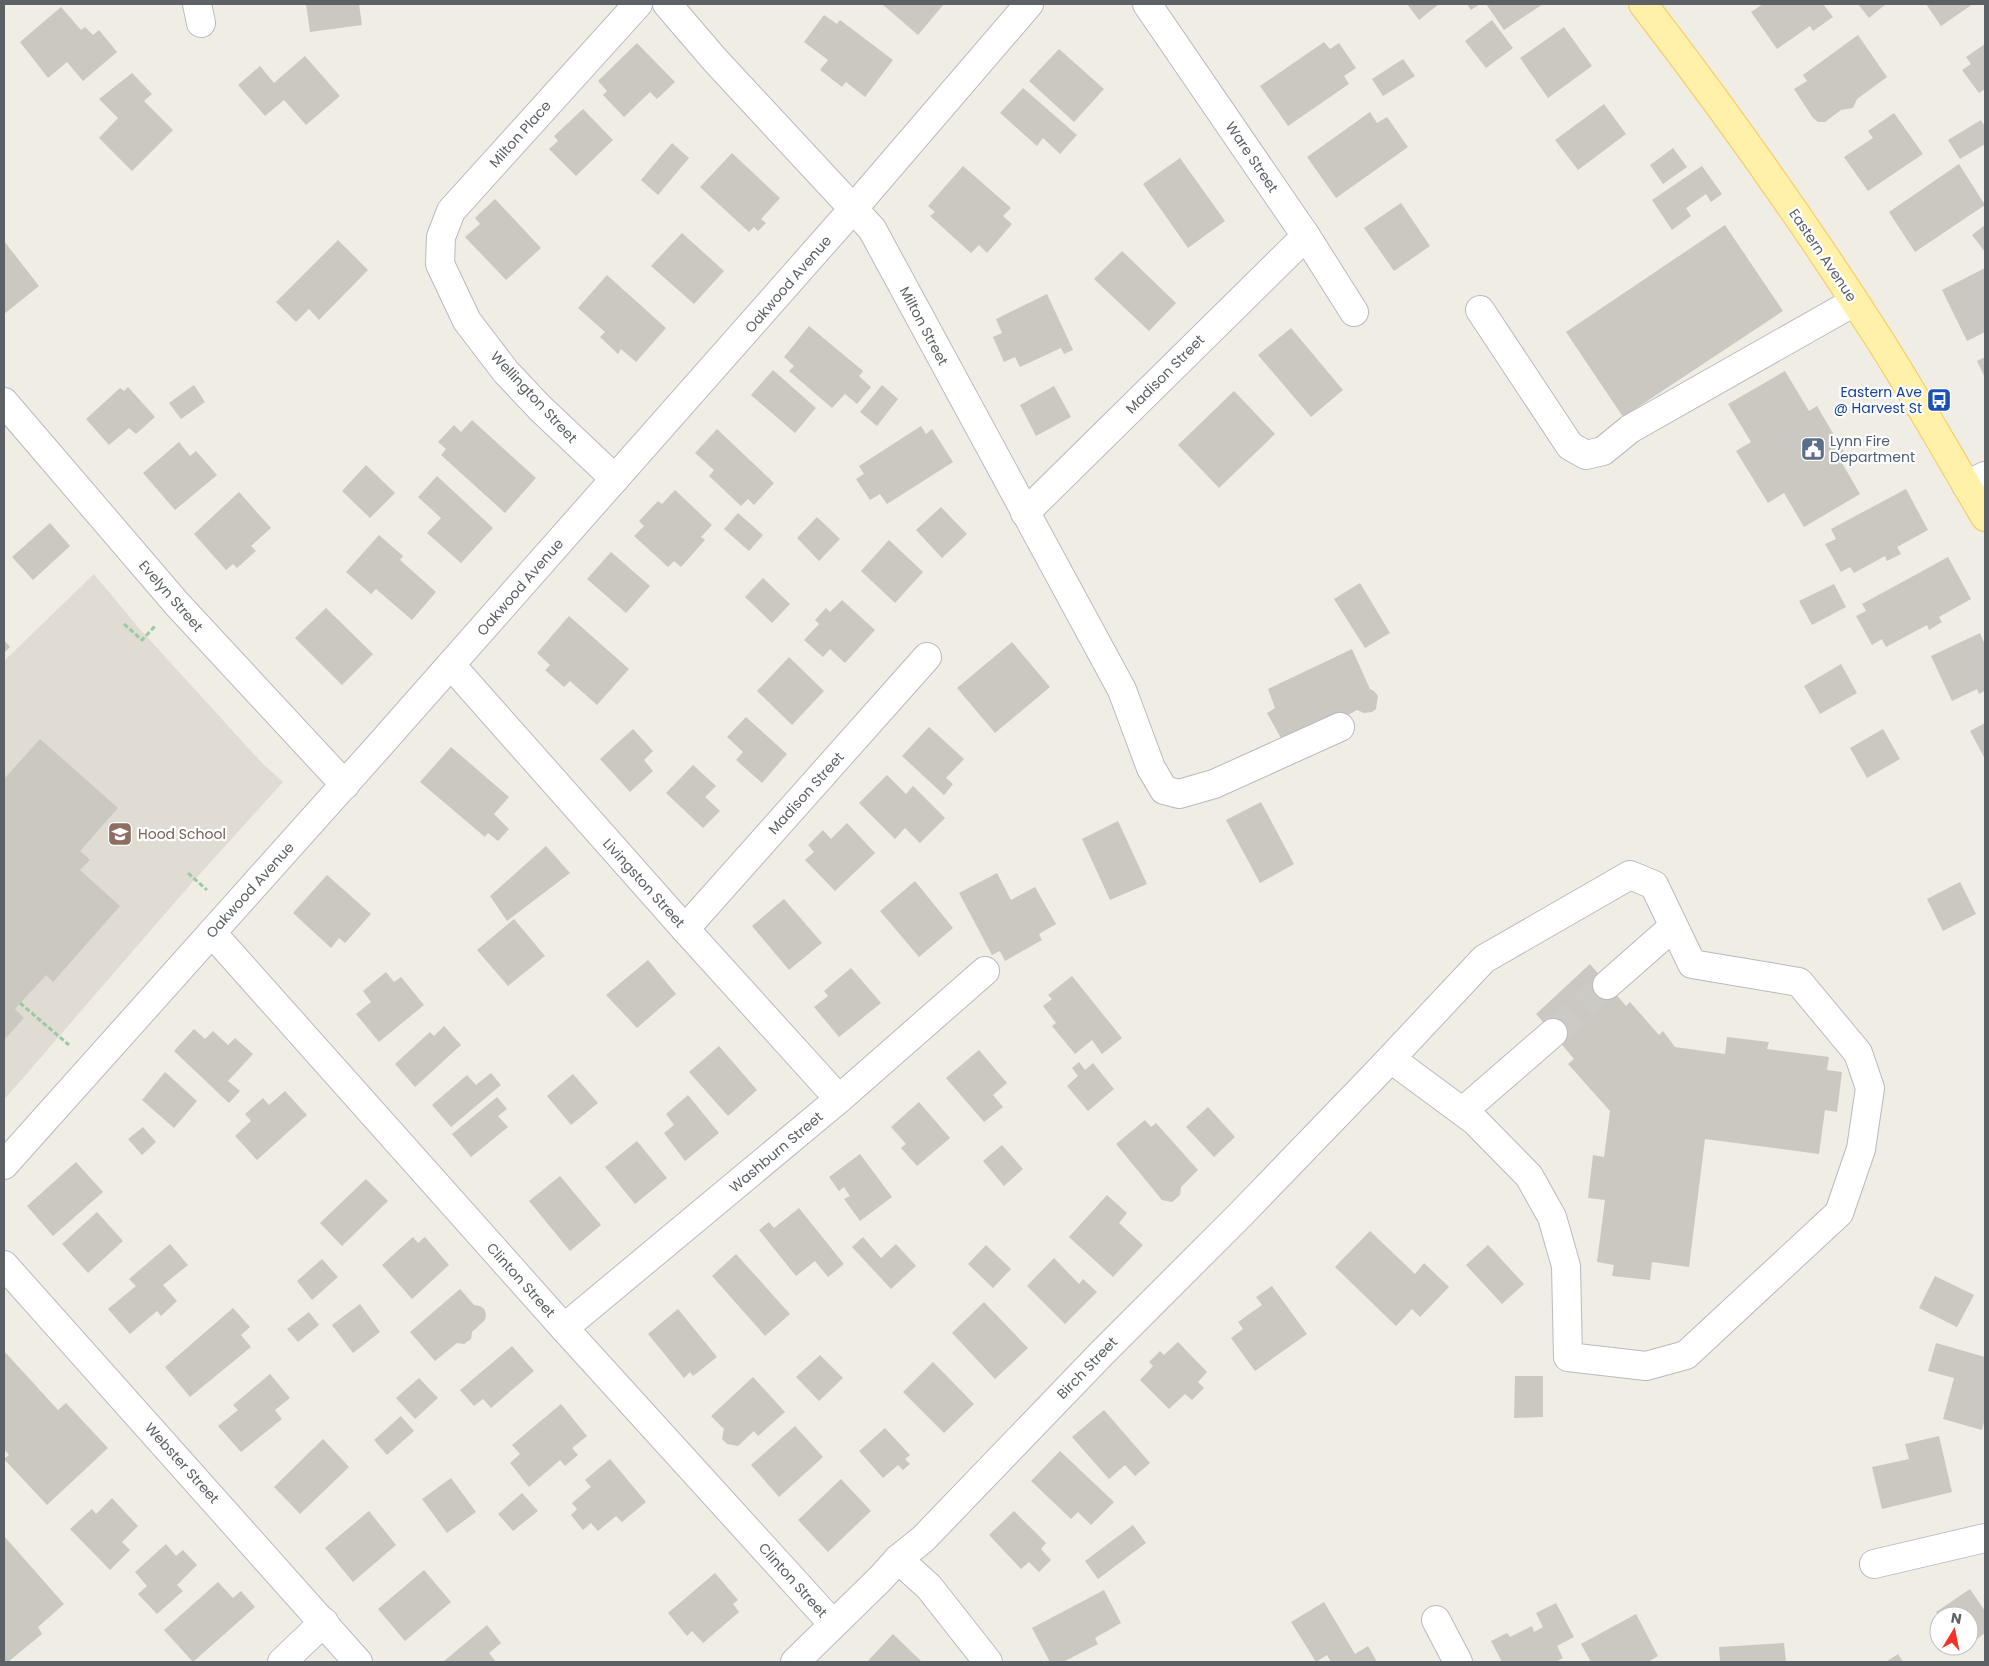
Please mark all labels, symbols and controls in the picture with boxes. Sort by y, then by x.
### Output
street label: Milton Place [485,96,556,172]
street label: Ware Street [1221,118,1283,196]
street label: Eastern Avenue [1784,205,1862,306]
street label: Oakwood Avenue [740,231,836,337]
street label: Milton Street [895,283,953,369]
street label: Madison Street [1121,330,1209,418]
street label: Wellington Street [486,347,582,447]
place label: Eastern Ave @ Harvest St [1834,382,1922,418]
bus stop icon: Eastern Ave @ Harvest St [1926,387,1952,413]
place label: Lynn Fire Department [1830,431,1915,467]
public building icon: Lynn Fire Department [1800,436,1826,462]
street label: Oakwood Avenue [472,534,568,640]
street label: Evelyn Street [134,556,208,636]
street label: Madison Street [764,748,848,838]
school or university icon: Hood School [107,821,133,847]
place label: Hood School [138,824,226,844]
street label: Livingston Street [598,834,690,932]
street label: Oakwood Avenue [201,837,299,942]
street label: Washburn Street [725,1107,827,1197]
street label: Clinton Street [482,1238,560,1322]
street label: Birch Street [1052,1332,1122,1404]
street label: Webster Street [140,1418,224,1508]
street label: Clinton Street [754,1538,832,1622]
north arrow [1929,1606,1979,1656]
text: N [1949,1607,1963,1629]

